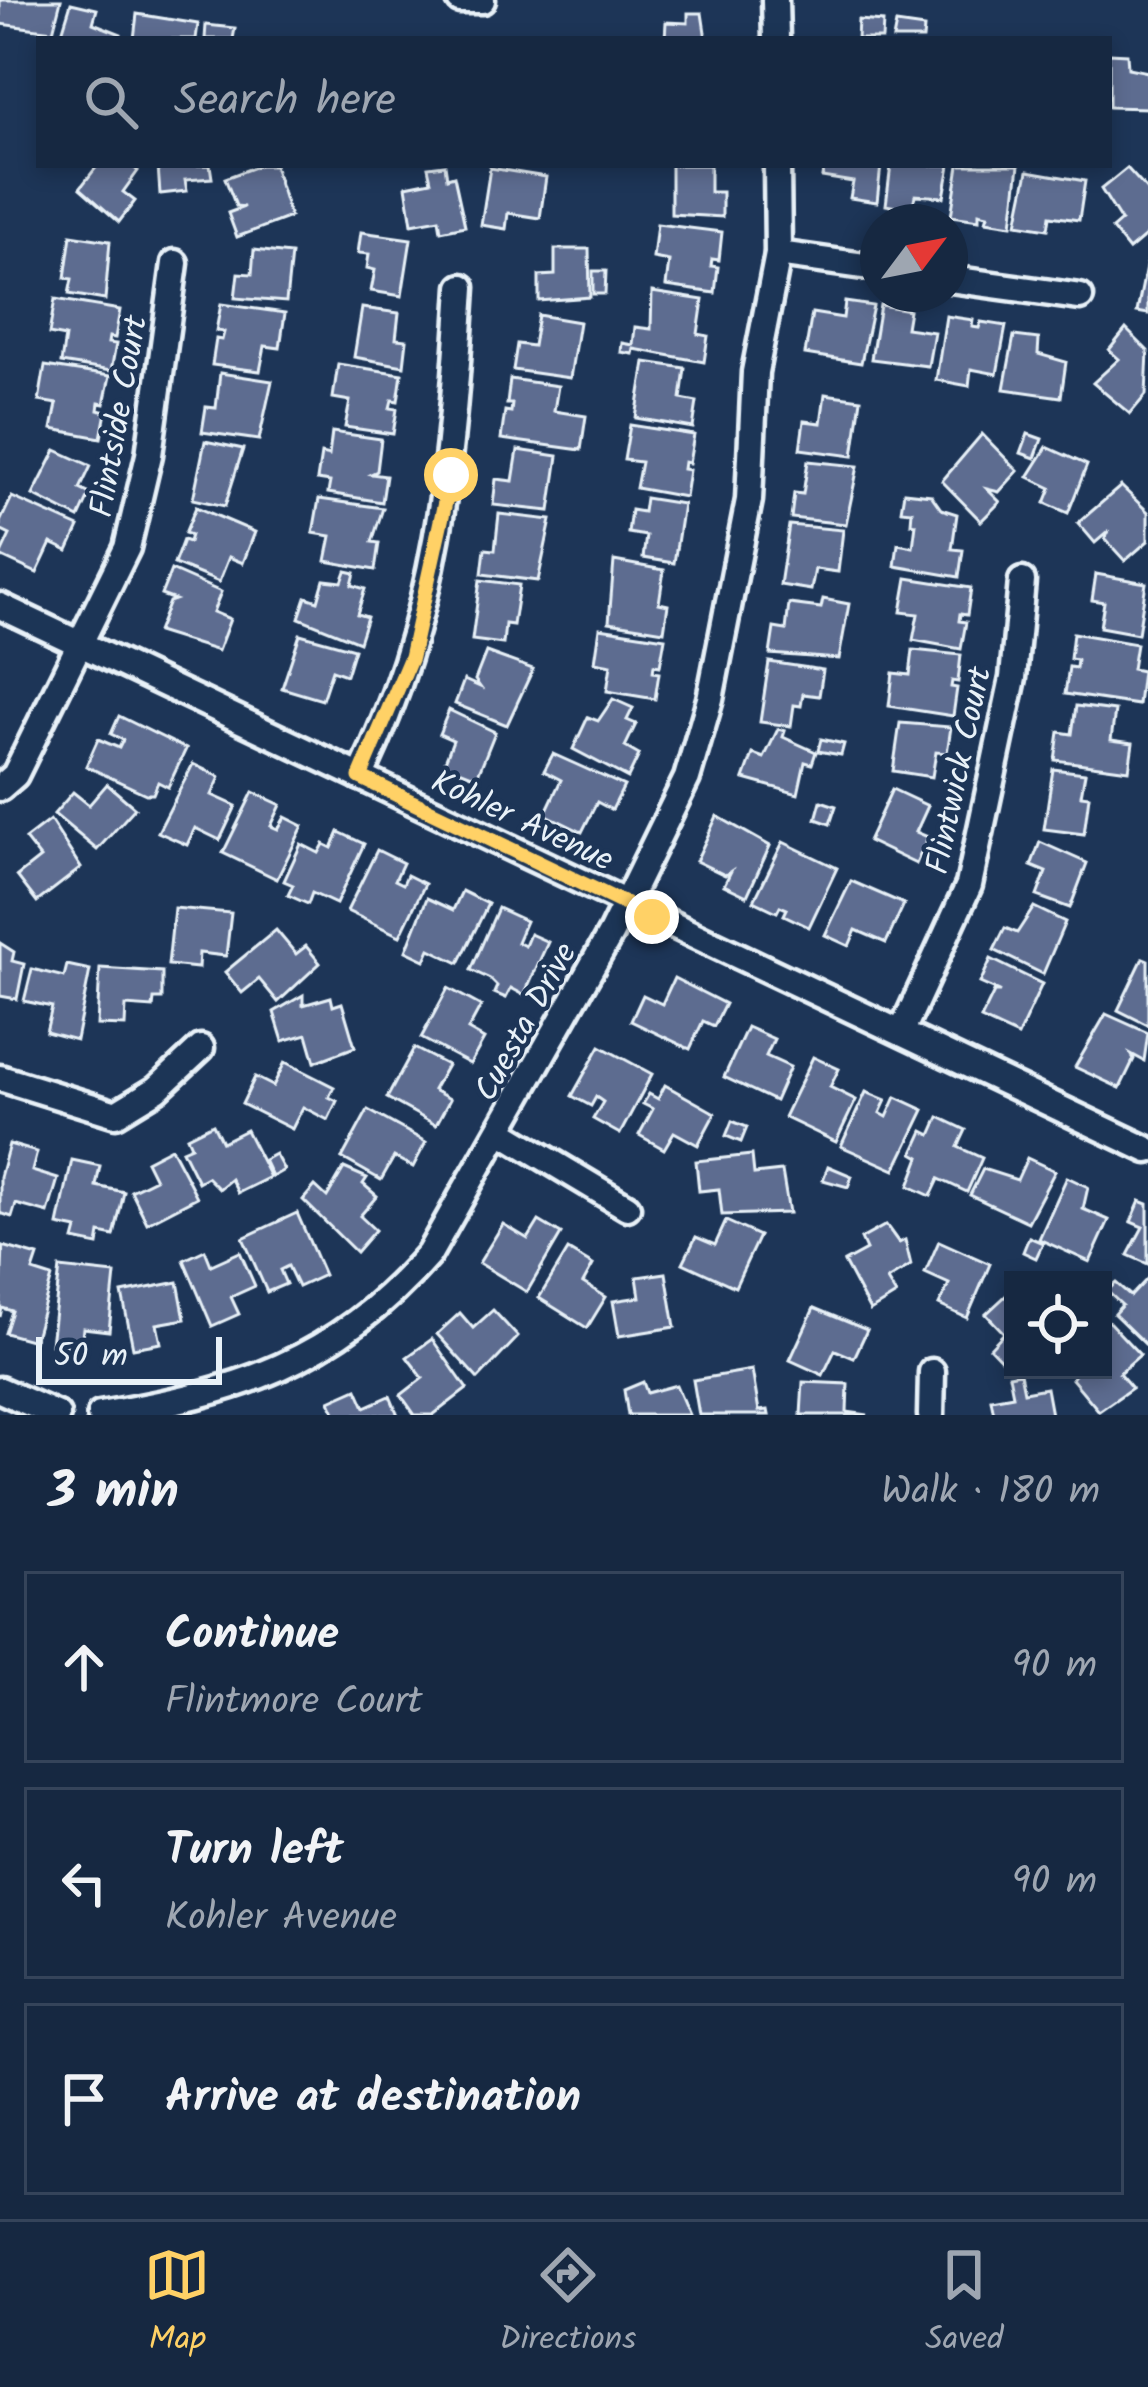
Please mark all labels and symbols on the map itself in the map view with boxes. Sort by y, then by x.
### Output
north arrow [860,204,968,312]
street label: Flintside Court [77,310,164,522]
route start [424,448,478,502]
street label: Flintwick Court [913,661,1009,880]
street label: Kohler Avenue [421,757,622,888]
route end [625,890,679,944]
street label: Cuesta Drive [461,933,593,1112]
scale bar [36,1331,222,1384]

